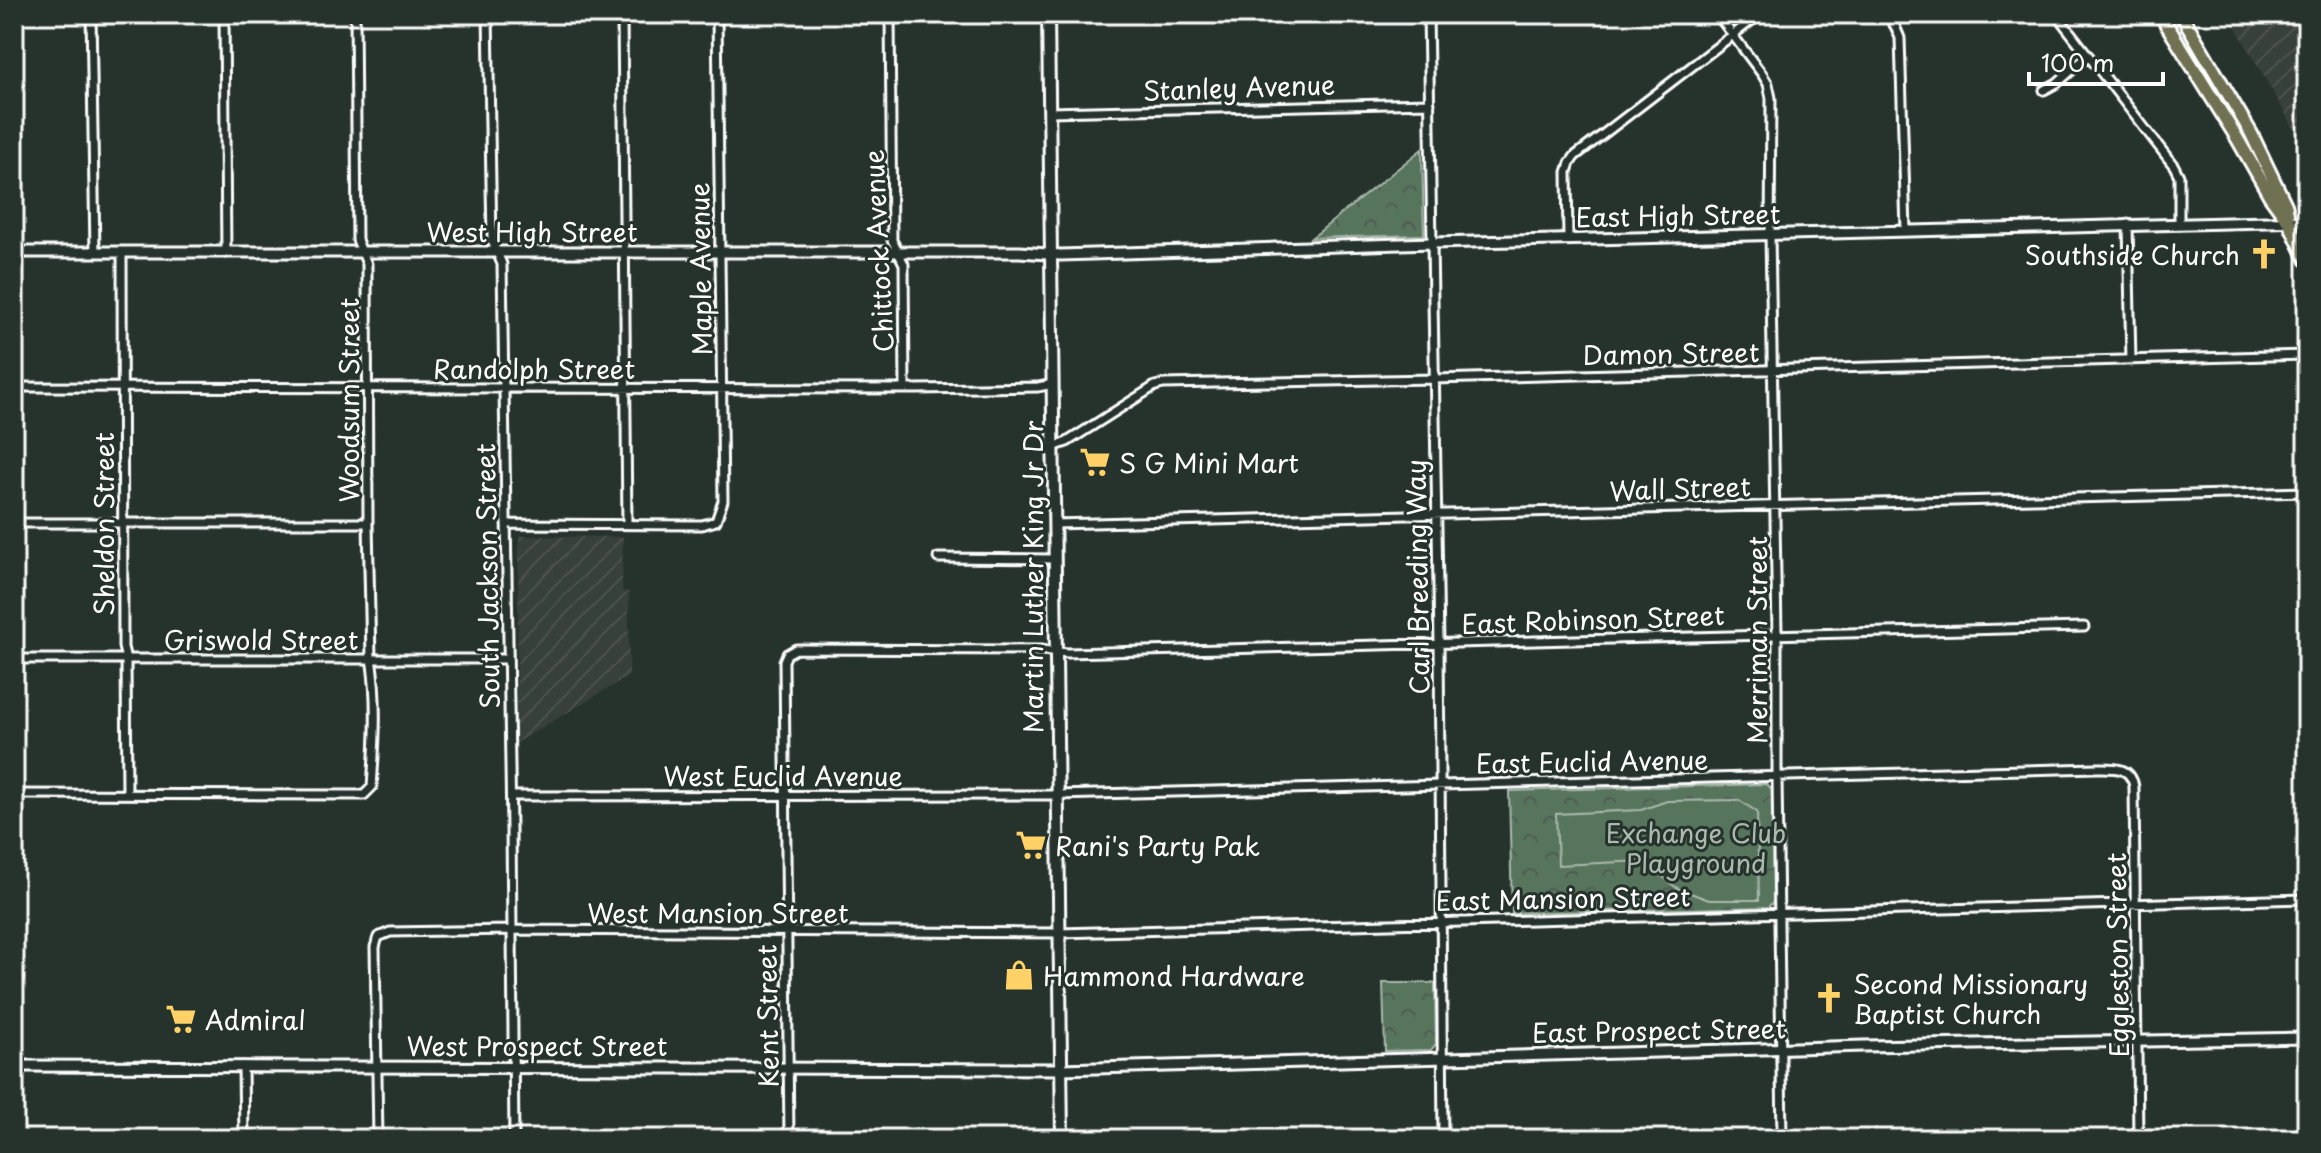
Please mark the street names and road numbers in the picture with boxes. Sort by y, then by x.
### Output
street label: Stanley Avenue [1142,64,1336,110]
street label: Chittock Avenue [853,149,903,353]
street label: Maple Avenue [679,182,721,356]
street label: East High Street [1575,194,1781,236]
street label: West High Street [426,212,638,251]
street label: Woodsum Street [329,298,368,502]
street label: Damon Street [1582,332,1760,374]
street label: Randolph Street [433,349,635,388]
street label: Martin Luther King Jr Dr [1013,421,1052,733]
street label: Sheldon Street [84,432,123,616]
street label: South Jackson Street [465,443,509,709]
street label: Carl Breeding Way [1395,459,1439,695]
street label: Wall Street [1609,466,1751,510]
street label: Merriman Street [1737,536,1776,744]
street label: East Robinson Street [1461,595,1725,643]
street label: Griswold Street [164,620,358,659]
street label: East Euclid Avenue [1475,739,1709,783]
street label: West Euclid Avenue [663,756,903,795]
street label: Eggleston Street [2096,852,2138,1058]
street label: East Mansion Street [1435,876,1691,920]
street label: West Mansion Street [587,893,849,932]
street label: Kent Street [746,944,788,1088]
street label: East Prospect Street [1532,1008,1786,1052]
street label: West Prospect Street [407,1026,667,1065]

